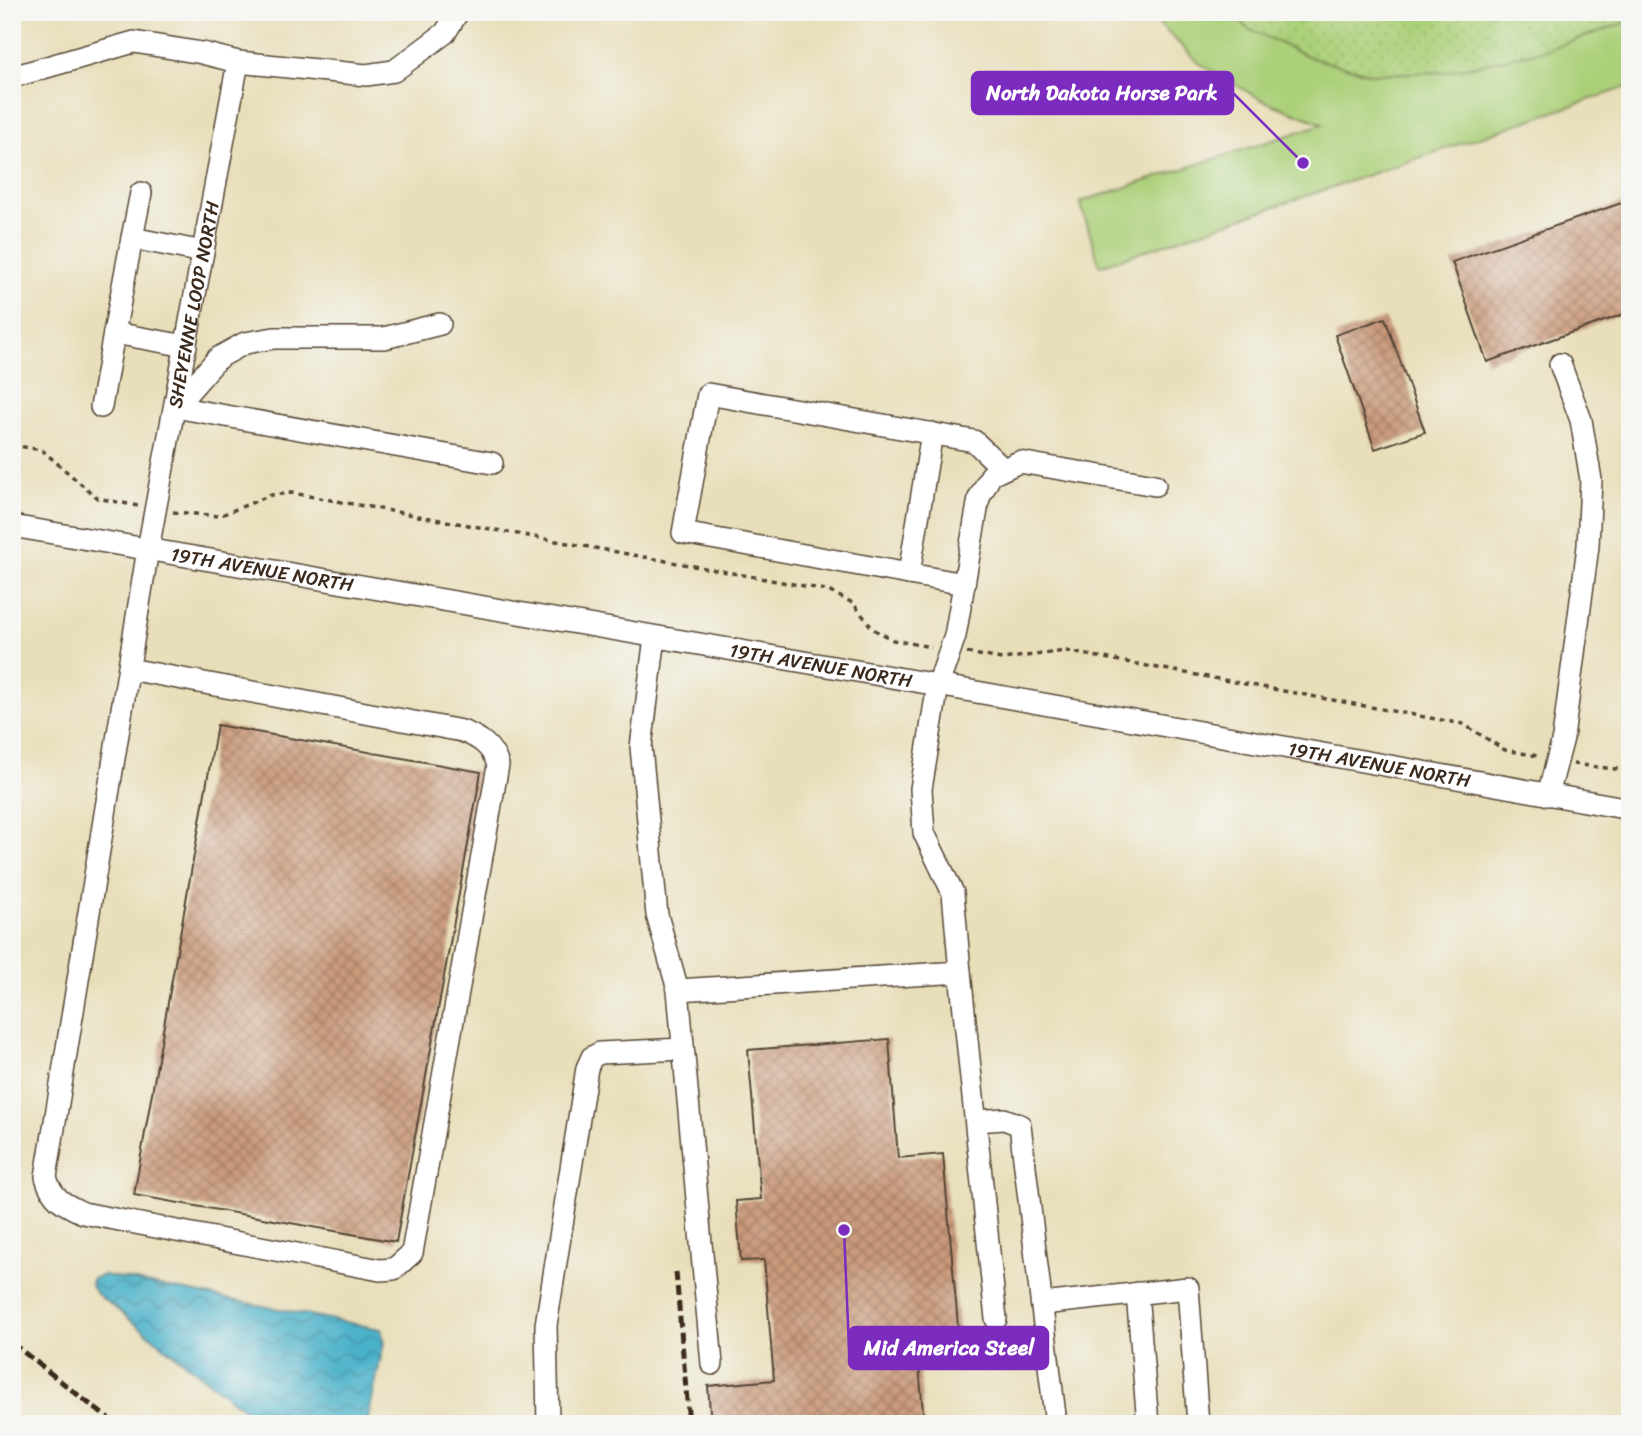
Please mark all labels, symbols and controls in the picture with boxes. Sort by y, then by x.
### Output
callout: North Dakota Horse Park [972,72,1233,114]
text: North Dakota Horse Park [985,74,1218,112]
street label: SHEYENNE LOOP NORTH [158,198,229,411]
street label: 19TH AVENUE NORTH [168,538,357,601]
street label: 19TH AVENUE NORTH [727,634,916,697]
street label: 19TH AVENUE NORTH [1285,732,1474,797]
callout: Mid America Steel [849,1327,1048,1369]
text: Mid America Steel [863,1329,1035,1367]

